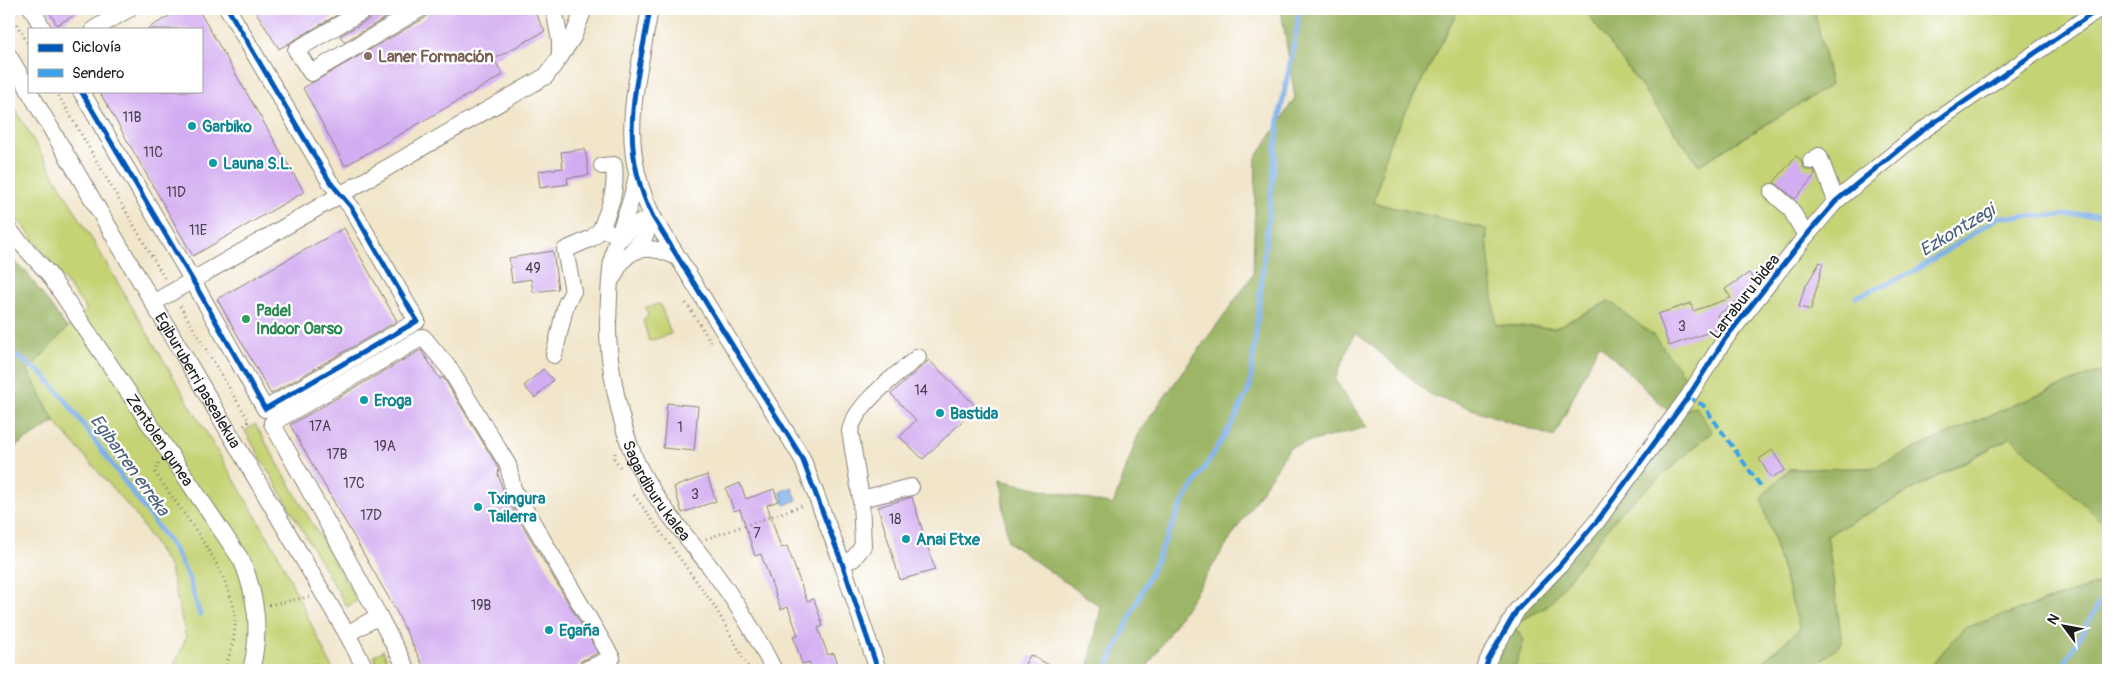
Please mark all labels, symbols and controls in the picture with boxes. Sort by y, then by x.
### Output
legend [28,28,202,92]
text: Ciclovía [72,38,121,57]
place label: Laner Formación [378,47,494,67]
marker: Laner Formación [362,50,374,62]
text: Sendero [72,64,124,83]
house number: 11B [123,109,142,126]
place label: Garbiko [202,117,252,137]
marker: Garbiko [186,120,198,132]
house number: 11C [143,144,163,161]
place label: Launa S.L. [223,154,293,174]
marker: Launa S.L. [207,157,219,169]
house number: 11D [166,184,186,201]
water label: Ezkontzegi [1916,198,2001,262]
house number: 11E [189,222,207,239]
street label: Larraburu bidea [1705,250,1784,343]
house number: 49 [525,260,541,277]
place label: Padel Indoor Oarso [256,301,343,339]
street label: Egiburuberri pasealekua [150,309,245,452]
marker: Padel Indoor Oarso [240,313,252,325]
house number: 3 [1678,318,1686,335]
house number: 14 [914,382,928,399]
street label: Zentolen gunea [121,390,198,490]
place label: Eroga [374,391,412,411]
marker: Eroga [358,394,370,406]
place label: Bastida [950,404,999,424]
marker: Bastida [934,407,946,419]
water label: Egibarren erreka [85,410,175,522]
house number: 17A [309,418,331,435]
house number: 1 [677,419,683,436]
house number: 19A [374,438,396,455]
street label: Sagardiburu kalea [618,438,695,545]
house number: 17B [327,446,347,463]
house number: 17C [343,475,365,492]
house number: 3 [691,486,699,503]
place label: Txingura Tailerra [487,489,546,527]
marker: Txingura Tailerra [472,501,484,513]
house number: 17D [360,507,382,524]
house number: 18 [889,511,901,528]
house number: 7 [753,525,761,542]
place label: Anai Etxe [916,530,981,550]
marker: Anai Etxe [900,533,912,545]
house number: 19B [471,597,491,614]
north arrow [2040,602,2090,652]
text: N [2044,611,2063,628]
place label: Egaña [559,621,600,641]
marker: Egaña [543,624,555,636]

